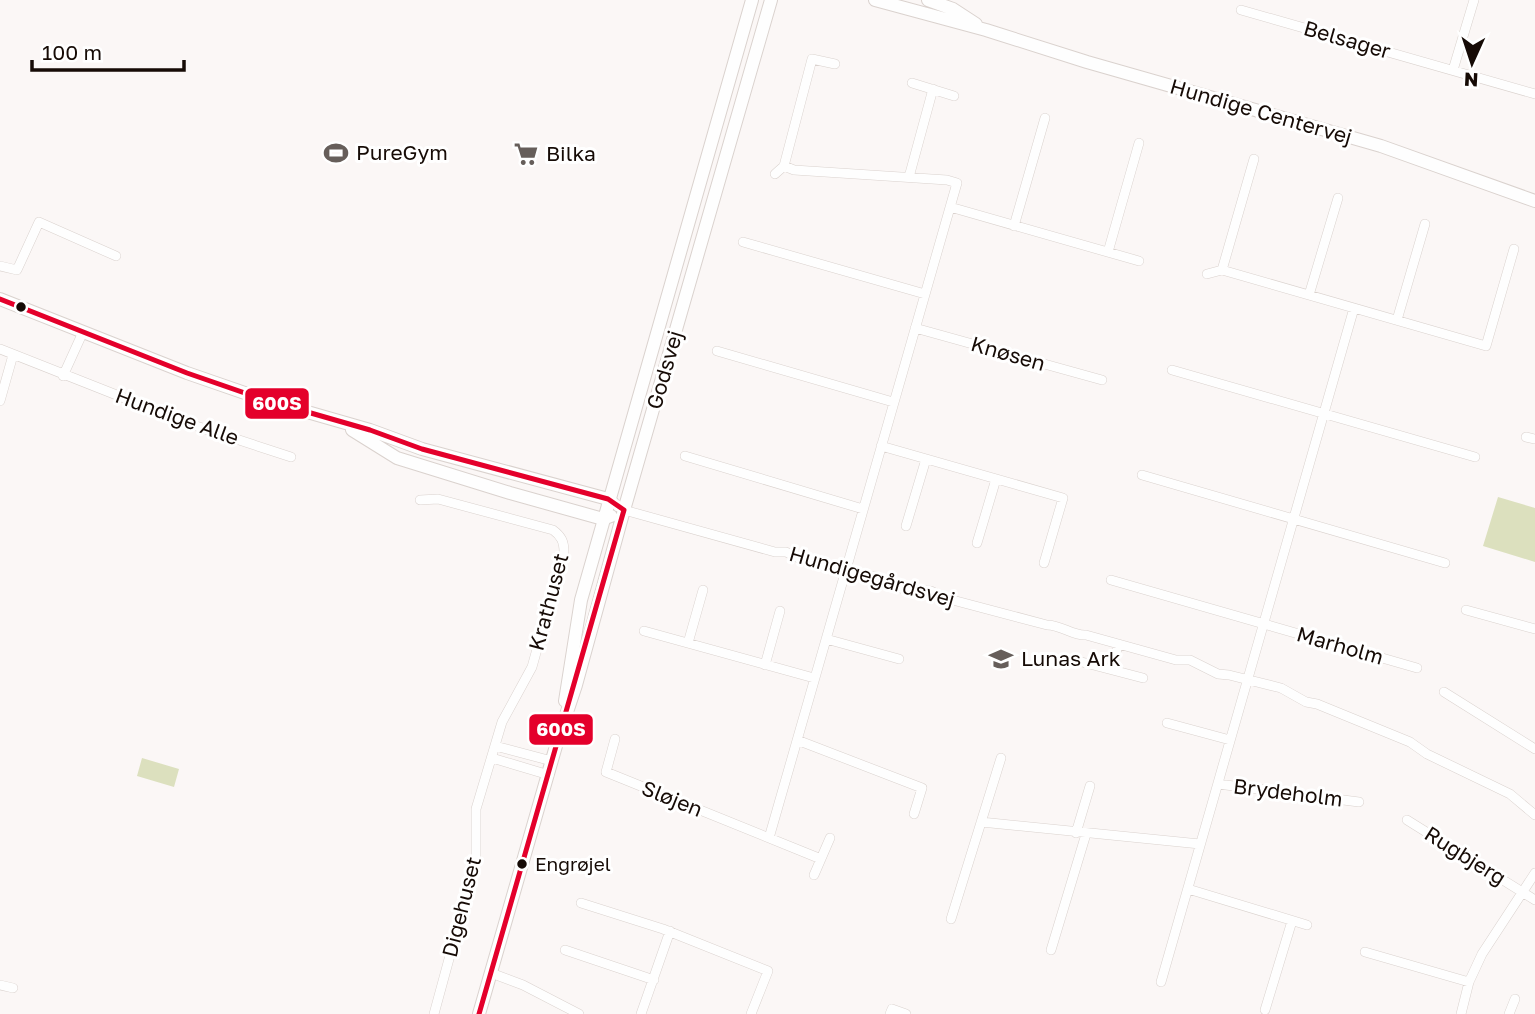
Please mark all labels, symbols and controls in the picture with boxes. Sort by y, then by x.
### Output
street label: Belsager [1301,14,1394,64]
scale bar [32,28,184,72]
north arrow [1437,28,1507,98]
text: 100 m [42,39,102,65]
text: N [1463,69,1479,92]
street label: Hundige Centervej [1167,73,1355,149]
sports icon: PureGym [322,139,350,167]
place label: PureGym [356,139,448,165]
supermarket icon: Bilka [512,140,540,168]
place label: Bilka [546,140,596,166]
unlabelled marker [14,300,28,314]
street label: Godsvej [640,327,688,412]
street label: Knøsen [968,330,1048,376]
street label: Hundige Alle [112,382,243,450]
line badge: 600S [244,387,310,420]
text: 600S [252,391,302,414]
street label: Hundigegårdsvej [786,540,958,612]
street label: Krathuset [523,550,574,653]
street label: Marholm [1294,620,1387,670]
school or university icon: Lunas Ark [987,645,1015,673]
place label: Lunas Ark [1021,645,1121,671]
line badge: 600S [528,713,594,746]
text: 600S [536,717,586,740]
street label: Brydeholm [1232,772,1344,812]
street label: Sløjen [638,774,707,822]
street label: Rugbjerg [1420,820,1511,890]
place label: Engrøjel [535,852,611,875]
street label: Digehuset [436,854,486,960]
marker: Engrøjel [515,857,529,871]

